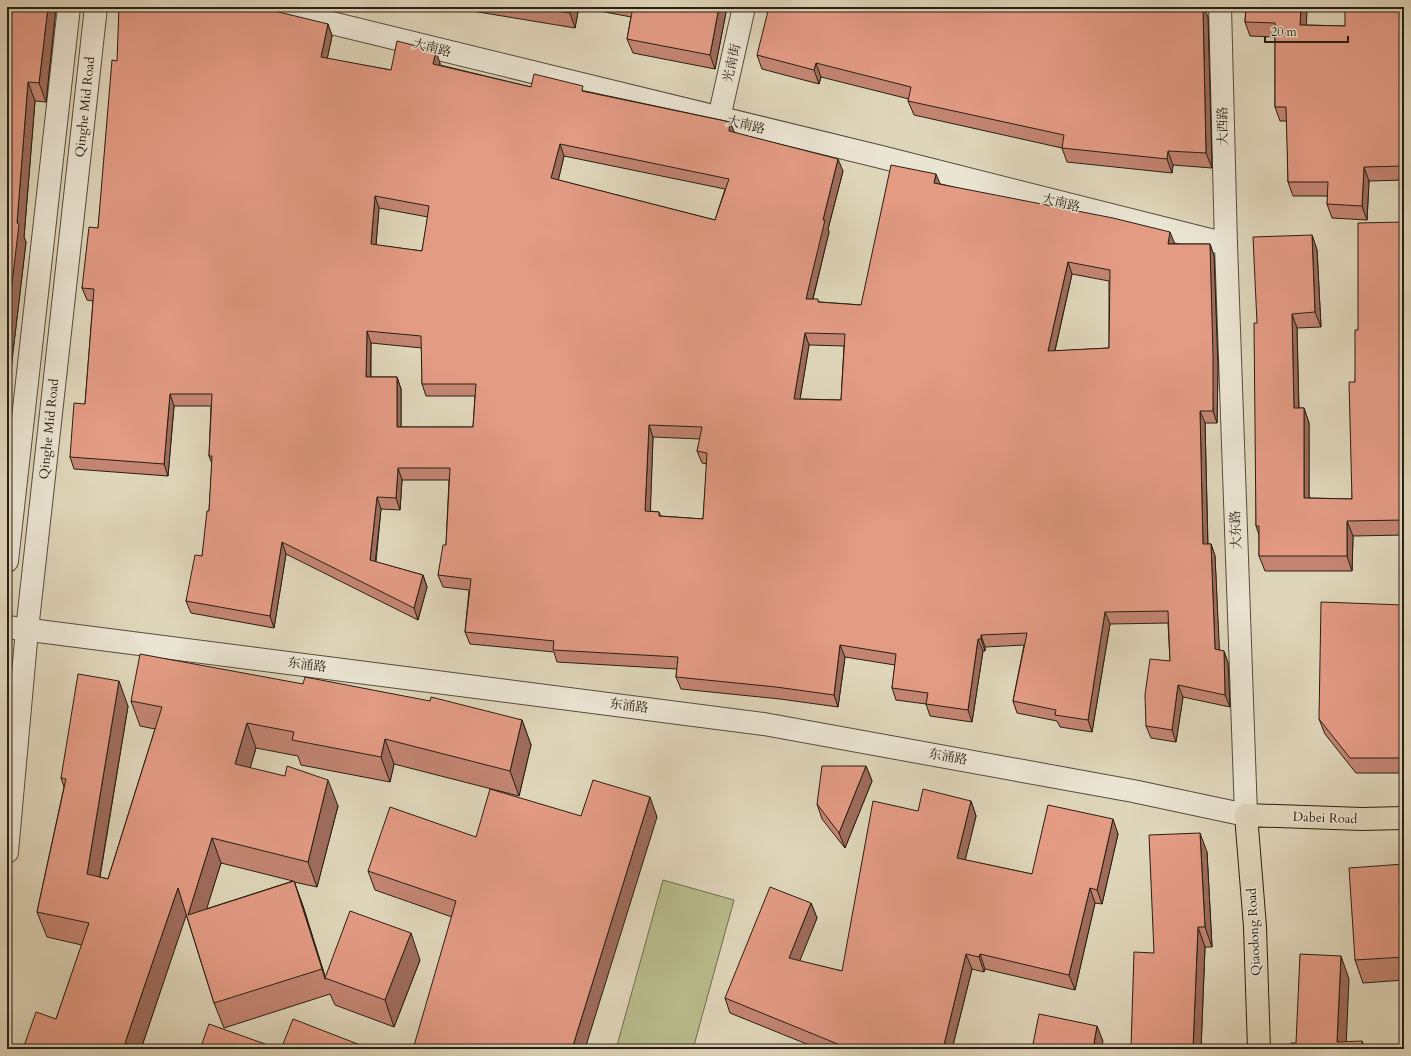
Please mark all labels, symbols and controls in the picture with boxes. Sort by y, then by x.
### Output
scale bar [1265,18,1348,44]
text: 20 m [1271,24,1298,40]
street label: 大南路 [411,35,453,61]
street label: 光南街 [719,42,745,84]
street label: Qinghe Mid Road [71,56,99,158]
street label: 大西路 [1214,106,1232,146]
street label: 大南路 [725,112,767,138]
street label: 大南路 [1040,190,1082,216]
street label: Qinghe Mid Road [35,378,63,480]
street label: 大东路 [1226,510,1246,550]
street label: 东涌路 [287,654,327,676]
street label: 东涌路 [609,695,649,717]
street label: 东涌路 [927,745,969,769]
street label: Dabei Road [1292,808,1358,828]
street label: Qiaodong Road [1243,887,1265,977]

